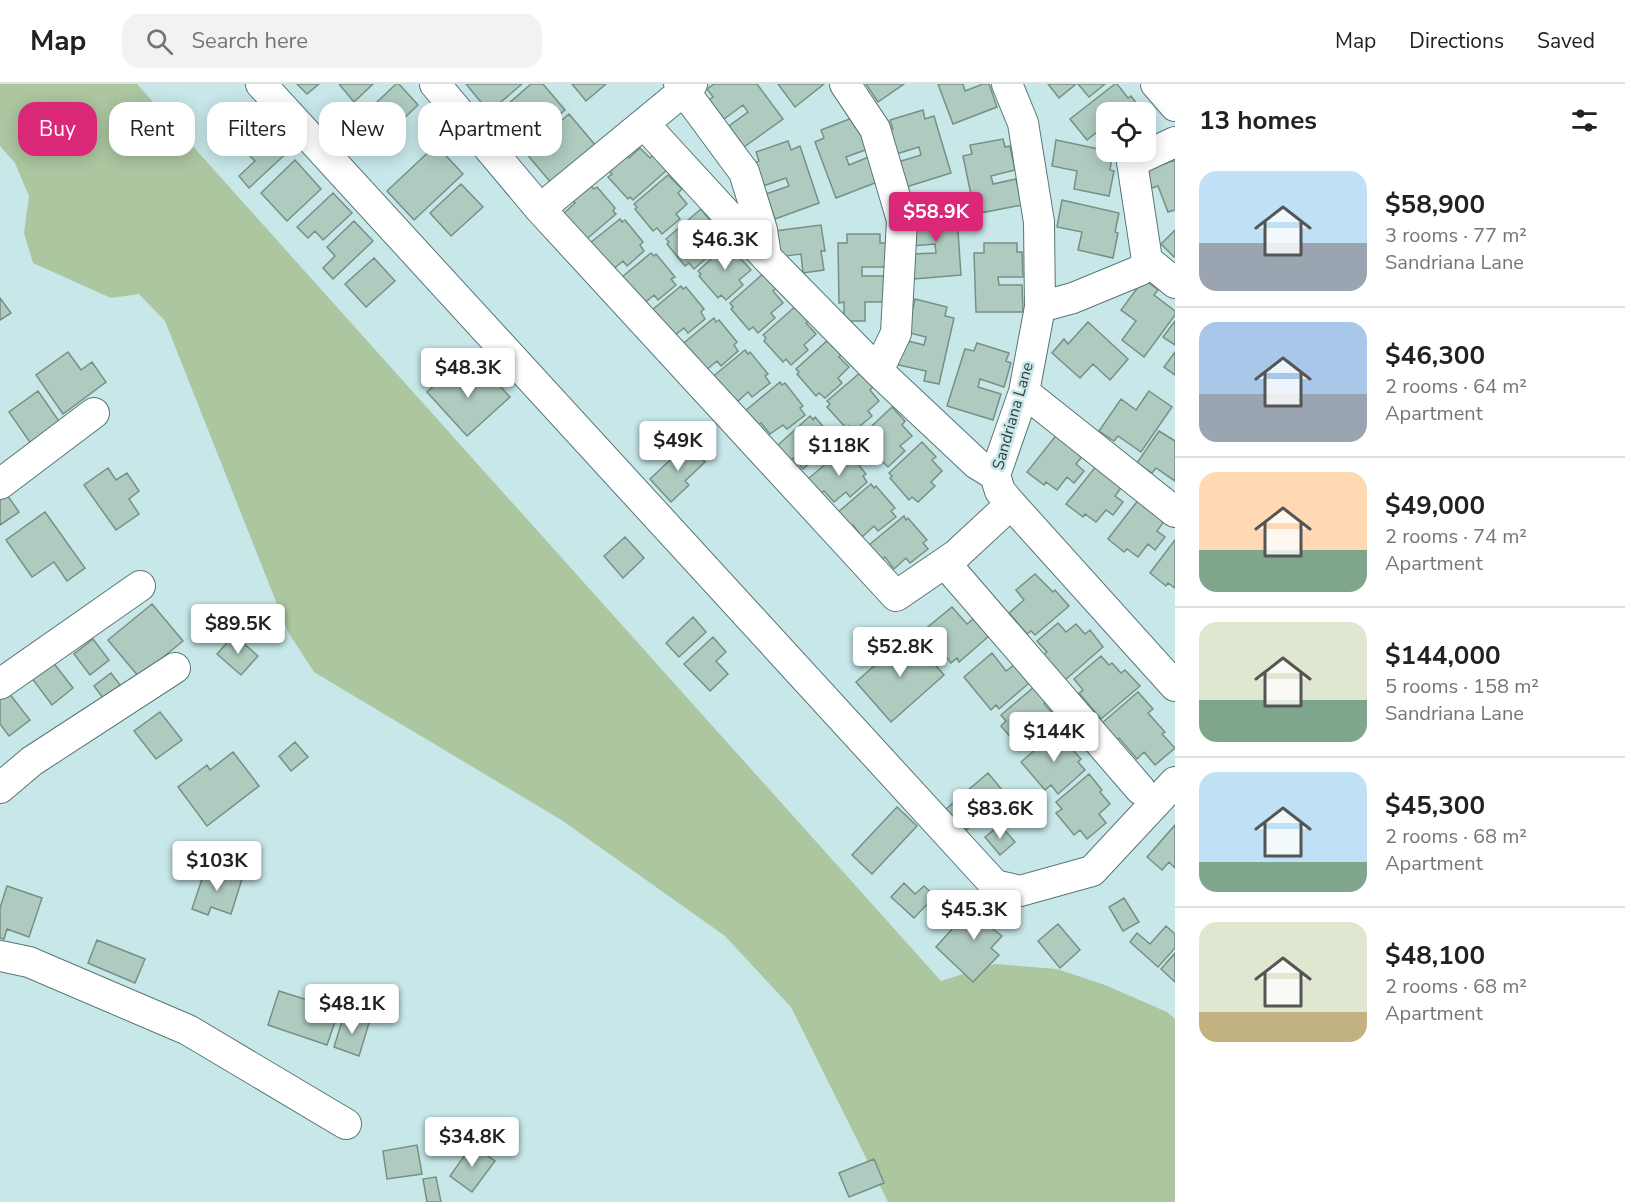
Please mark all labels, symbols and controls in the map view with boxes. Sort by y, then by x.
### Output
search box [122,14,542,68]
text: Map [30,22,86,60]
icon: search [143,25,176,58]
text: Search here [191,26,308,56]
text: Map [1335,27,1376,55]
text: Directions [1409,27,1504,55]
text: Saved [1537,27,1595,55]
chip: Buy [18,102,97,156]
chip: Rent [109,102,195,156]
chip: Filters [207,102,307,156]
chip: New [319,102,406,156]
chip: Apartment [418,102,562,156]
map controls [1096,102,1156,162]
button: locate [1096,102,1156,162]
text: 13 homes [1199,103,1317,138]
icon: filters [1568,104,1601,137]
text: $58,900 [1385,187,1485,222]
pin: $58.9K [887,192,985,243]
icon: home [1247,195,1319,267]
text: $58.9K [903,198,969,225]
pin: $46.3K [676,220,774,271]
text: 3 rooms · 77 m² [1385,222,1527,249]
text: $46.3K [692,226,758,253]
text: Sandriana Lane [1385,249,1524,276]
text: $46,300 [1385,338,1485,373]
icon: home [1247,346,1319,418]
pin: $48.3K [419,348,517,399]
text: $48.3K [435,354,501,381]
street label: Sandriana Lane [987,360,1039,472]
text: 2 rooms · 64 m² [1385,373,1527,400]
text: Apartment [1385,400,1483,427]
pin: $49K [642,421,714,472]
pin: $118K [797,426,881,477]
text: $49K [653,427,703,454]
text: $118K [808,432,870,459]
text: $49,000 [1385,488,1485,523]
icon: home [1247,496,1319,568]
text: 2 rooms · 74 m² [1385,523,1527,550]
text: Apartment [1385,550,1483,577]
pin: $89.5K [189,604,287,655]
text: $89.5K [205,610,271,637]
pin: $52.8K [851,627,949,678]
text: $52.8K [867,633,933,660]
text: $144,000 [1385,638,1501,673]
icon: home [1247,646,1319,718]
text: 5 rooms · 158 m² [1385,673,1539,700]
text: Sandriana Lane [1385,700,1524,727]
pin: $144K [1012,712,1096,763]
text: $144K [1023,718,1085,745]
text: $45,300 [1385,788,1485,823]
pin: $83.6K [951,789,1049,840]
text: $83.6K [967,795,1033,822]
icon: home [1247,796,1319,868]
text: 2 rooms · 68 m² [1385,823,1527,850]
pin: $103K [175,841,259,892]
text: $103K [186,847,248,874]
text: Apartment [1385,850,1483,877]
pin: $45.3K [925,890,1023,941]
text: $45.3K [941,896,1007,923]
text: $48,100 [1385,938,1485,973]
icon: home [1247,946,1319,1018]
text: 2 rooms · 68 m² [1385,973,1527,1000]
pin: $48.1K [303,984,401,1035]
text: $48.1K [319,990,385,1017]
text: Apartment [1385,1000,1483,1027]
pin: $34.8K [423,1117,521,1168]
text: $34.8K [439,1123,505,1150]

